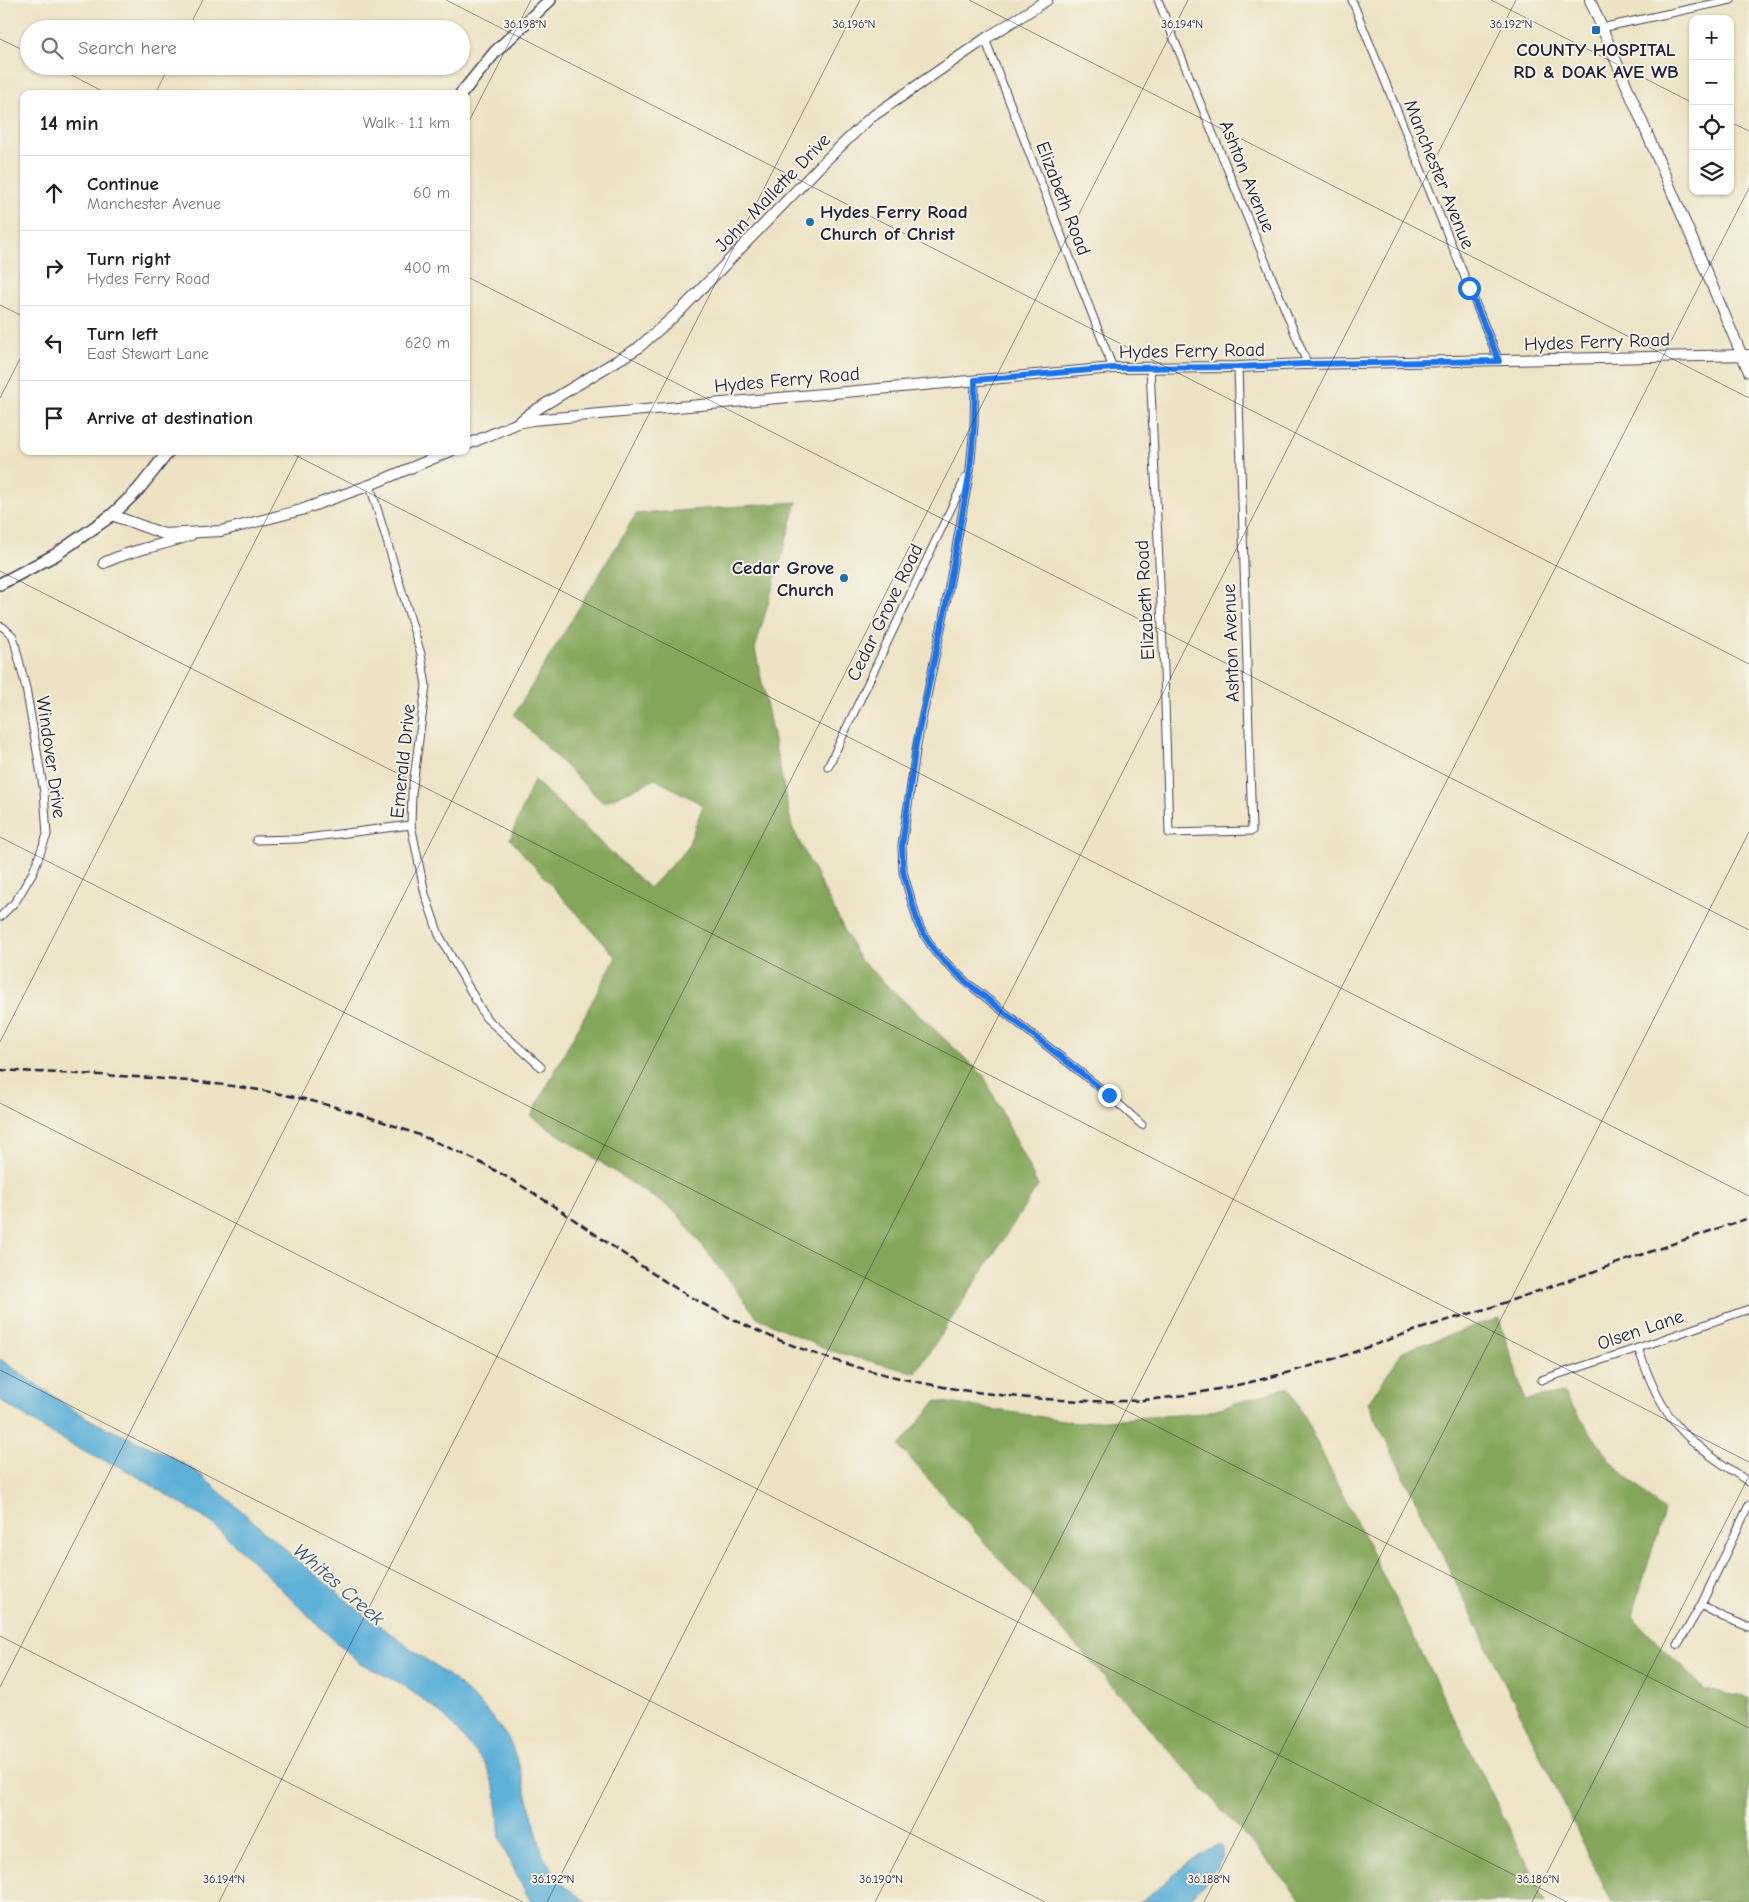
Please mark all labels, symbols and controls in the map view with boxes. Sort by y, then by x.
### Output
map controls [1689,15,1734,195]
button: + [1689,15,1734,60]
text: 36.198°N [504,17,546,31]
text: 36.196°N [833,17,875,31]
text: 36.194°N [1161,17,1203,31]
text: 36.192°N [1490,17,1532,31]
search box [20,20,470,75]
marker: COUNTY HOSPITAL RD & DOAK AVE WB [1590,24,1602,36]
icon: search [38,34,66,62]
text: Search here [78,37,177,59]
place label: COUNTY HOSPITAL RD & DOAK AVE WB [1513,39,1679,83]
button: − [1689,60,1734,105]
street label: Manchester Avenue [1399,96,1479,252]
button: locate [1689,105,1734,150]
text: 14 min [40,111,99,135]
text: Walk · 1.1 km [363,114,450,132]
street label: Ashton Avenue [1215,117,1280,236]
street label: John Mallette Drive [710,129,835,257]
street label: Elizabeth Road [1031,138,1095,258]
button: layers [1689,150,1734,195]
text: Continue [87,173,159,195]
icon: ahead [40,179,68,207]
text: 60 m [413,184,450,202]
text: Manchester Avenue [87,195,221,213]
place label: Hydes Ferry Road Church of Christ [820,201,968,245]
marker: Hydes Ferry Road Church of Christ [804,216,816,228]
text: Turn right [87,248,171,270]
icon: right [40,254,68,282]
text: 400 m [404,259,450,277]
text: Hydes Ferry Road [87,270,210,288]
route start [1458,277,1481,300]
text: Turn left [87,323,158,345]
street label: Hydes Ferry Road [1524,328,1670,356]
icon: left [40,329,68,357]
text: 620 m [405,334,450,352]
street label: Hydes Ferry Road [1119,339,1265,363]
text: East Stewart Lane [87,345,209,363]
street label: Hydes Ferry Road [713,363,861,397]
icon: arrive [40,404,68,432]
text: Arrive at destination [87,407,253,429]
street label: Elizabeth Road [1131,539,1159,661]
street label: Cedar Grove Road [842,540,928,685]
place label: Cedar Grove Church [732,557,834,601]
marker: Cedar Grove Church [838,572,850,584]
street label: Ashton Avenue [1218,583,1244,703]
street label: Windover Drive [32,695,70,820]
street label: Emerald Drive [386,703,420,820]
route end [1098,1084,1121,1107]
street label: Olsen Lane [1594,1305,1686,1355]
water label: Whites Creek [288,1539,389,1630]
text: 36.194°N [203,1872,245,1886]
text: 36.192°N [532,1872,574,1886]
text: 36.190°N [859,1872,903,1886]
text: 36.188°N [1188,1872,1230,1886]
text: 36.186°N [1517,1872,1559,1886]

